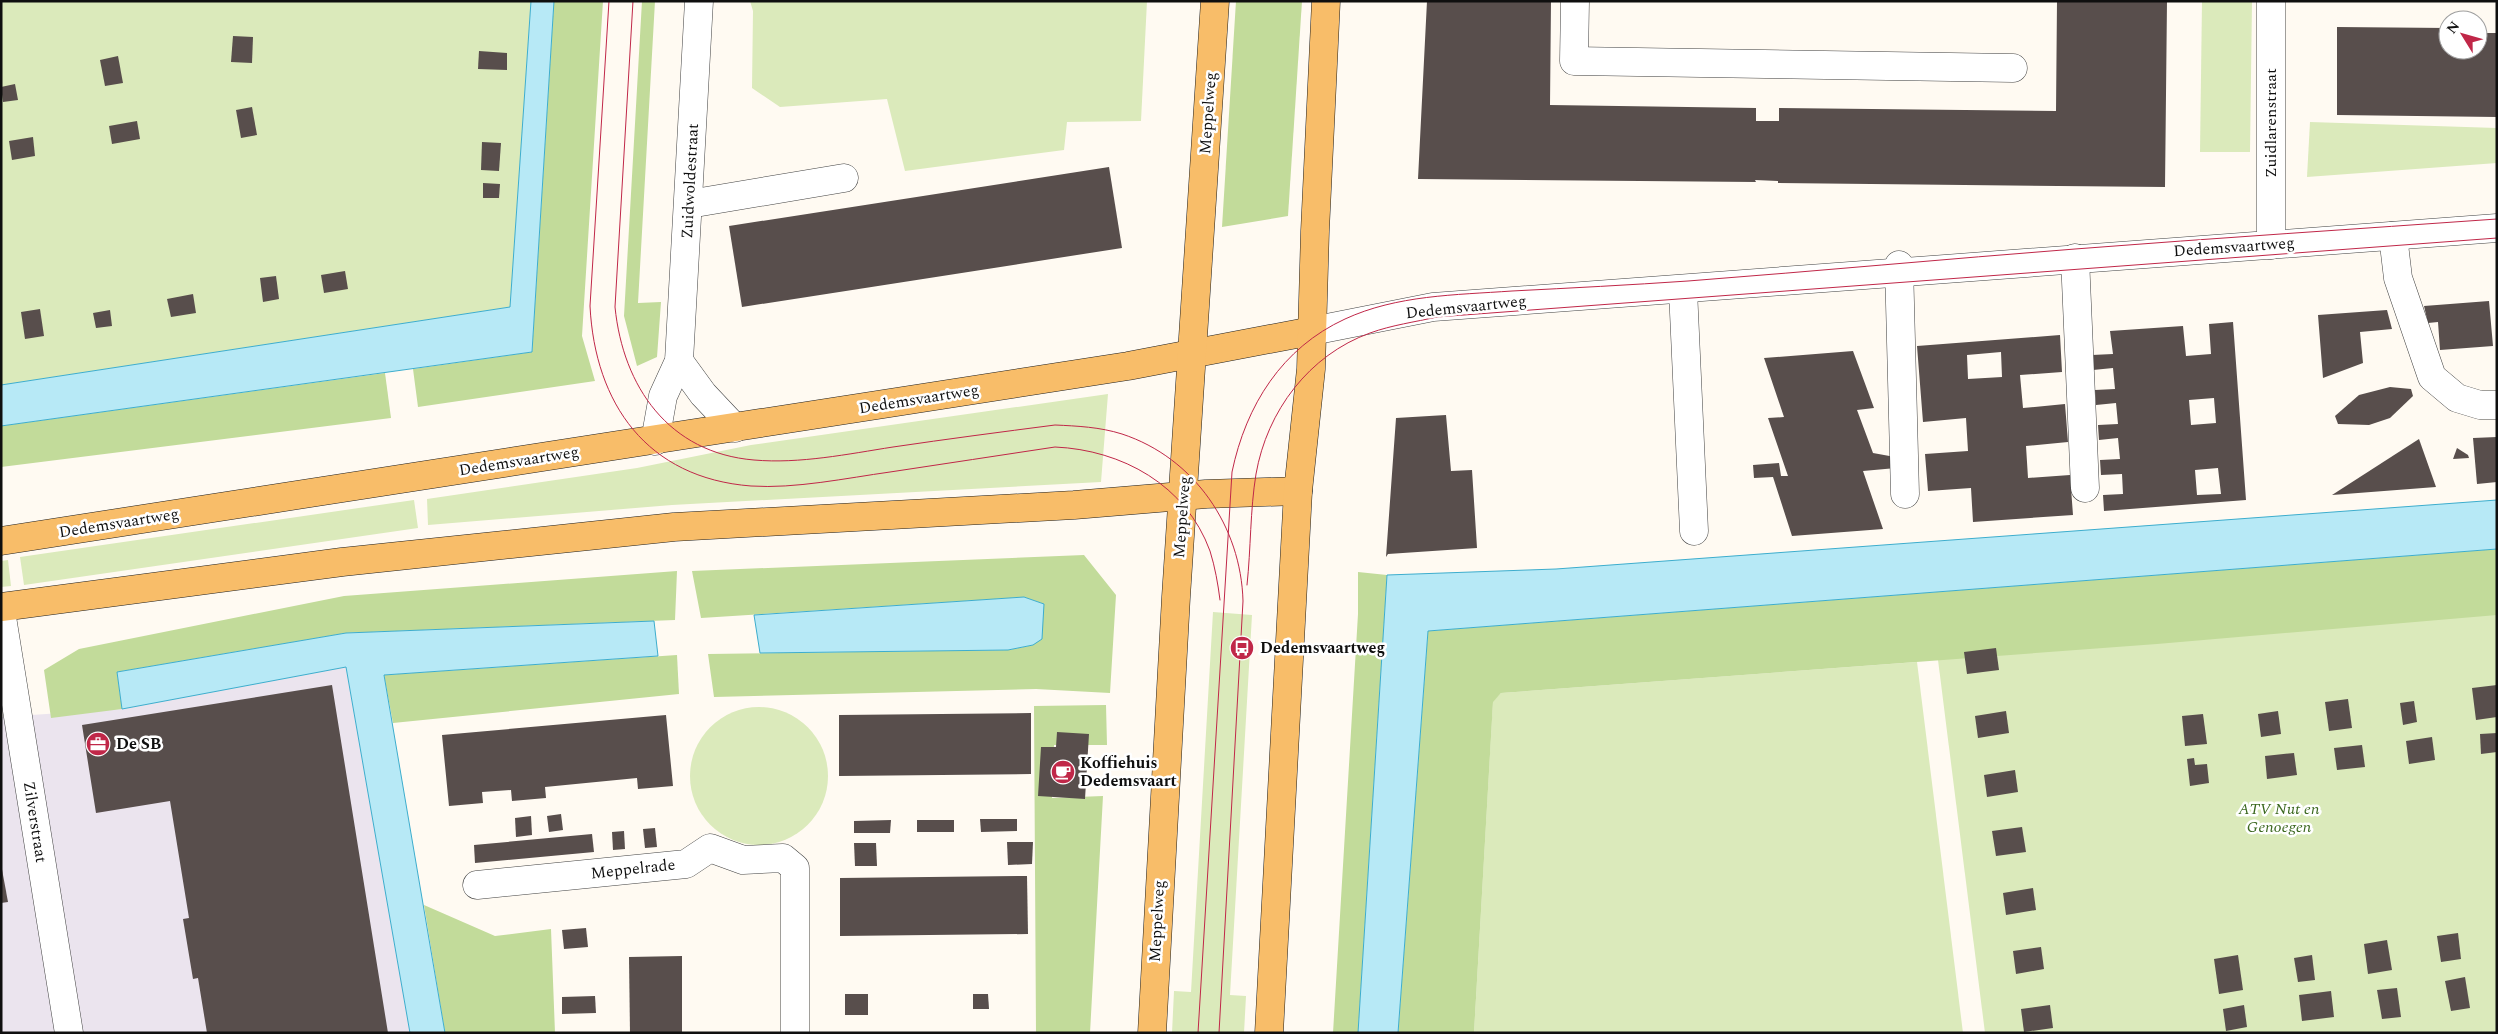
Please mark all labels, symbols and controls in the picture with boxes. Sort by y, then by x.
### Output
north arrow [2438,10,2488,60]
text: N [2441,17,2465,38]
street label: Zuidlarenstraat [2259,68,2283,178]
street label: Meppelweg [1193,71,1223,155]
street label: Zuidwoldestraat [675,122,705,239]
street label: Dedemsvaartweg [2173,231,2295,263]
street label: Dedemsvaartweg [1404,289,1528,325]
street label: Dedemsvaartweg [857,378,981,420]
street label: Dedemsvaartweg [457,440,581,482]
street label: Meppelweg [1167,475,1197,559]
street label: Dedemsvaartweg [57,502,181,544]
bus stop icon: Dedemsvaartweg [1229,635,1255,661]
place label: Dedemsvaartweg [1260,636,1385,660]
office icon: De SB [85,731,111,757]
place label: De SB [116,732,161,756]
place label: Koffiehuis Dedemsvaart [1080,751,1177,793]
cafe icon: Koffiehuis Dedemsvaart [1050,759,1076,785]
street label: Zilverstraat [17,780,53,865]
park label: ATV Nut en Genoegen [2238,797,2320,839]
street label: Meppelrade [590,853,676,885]
street label: Meppelweg [1143,879,1171,963]

